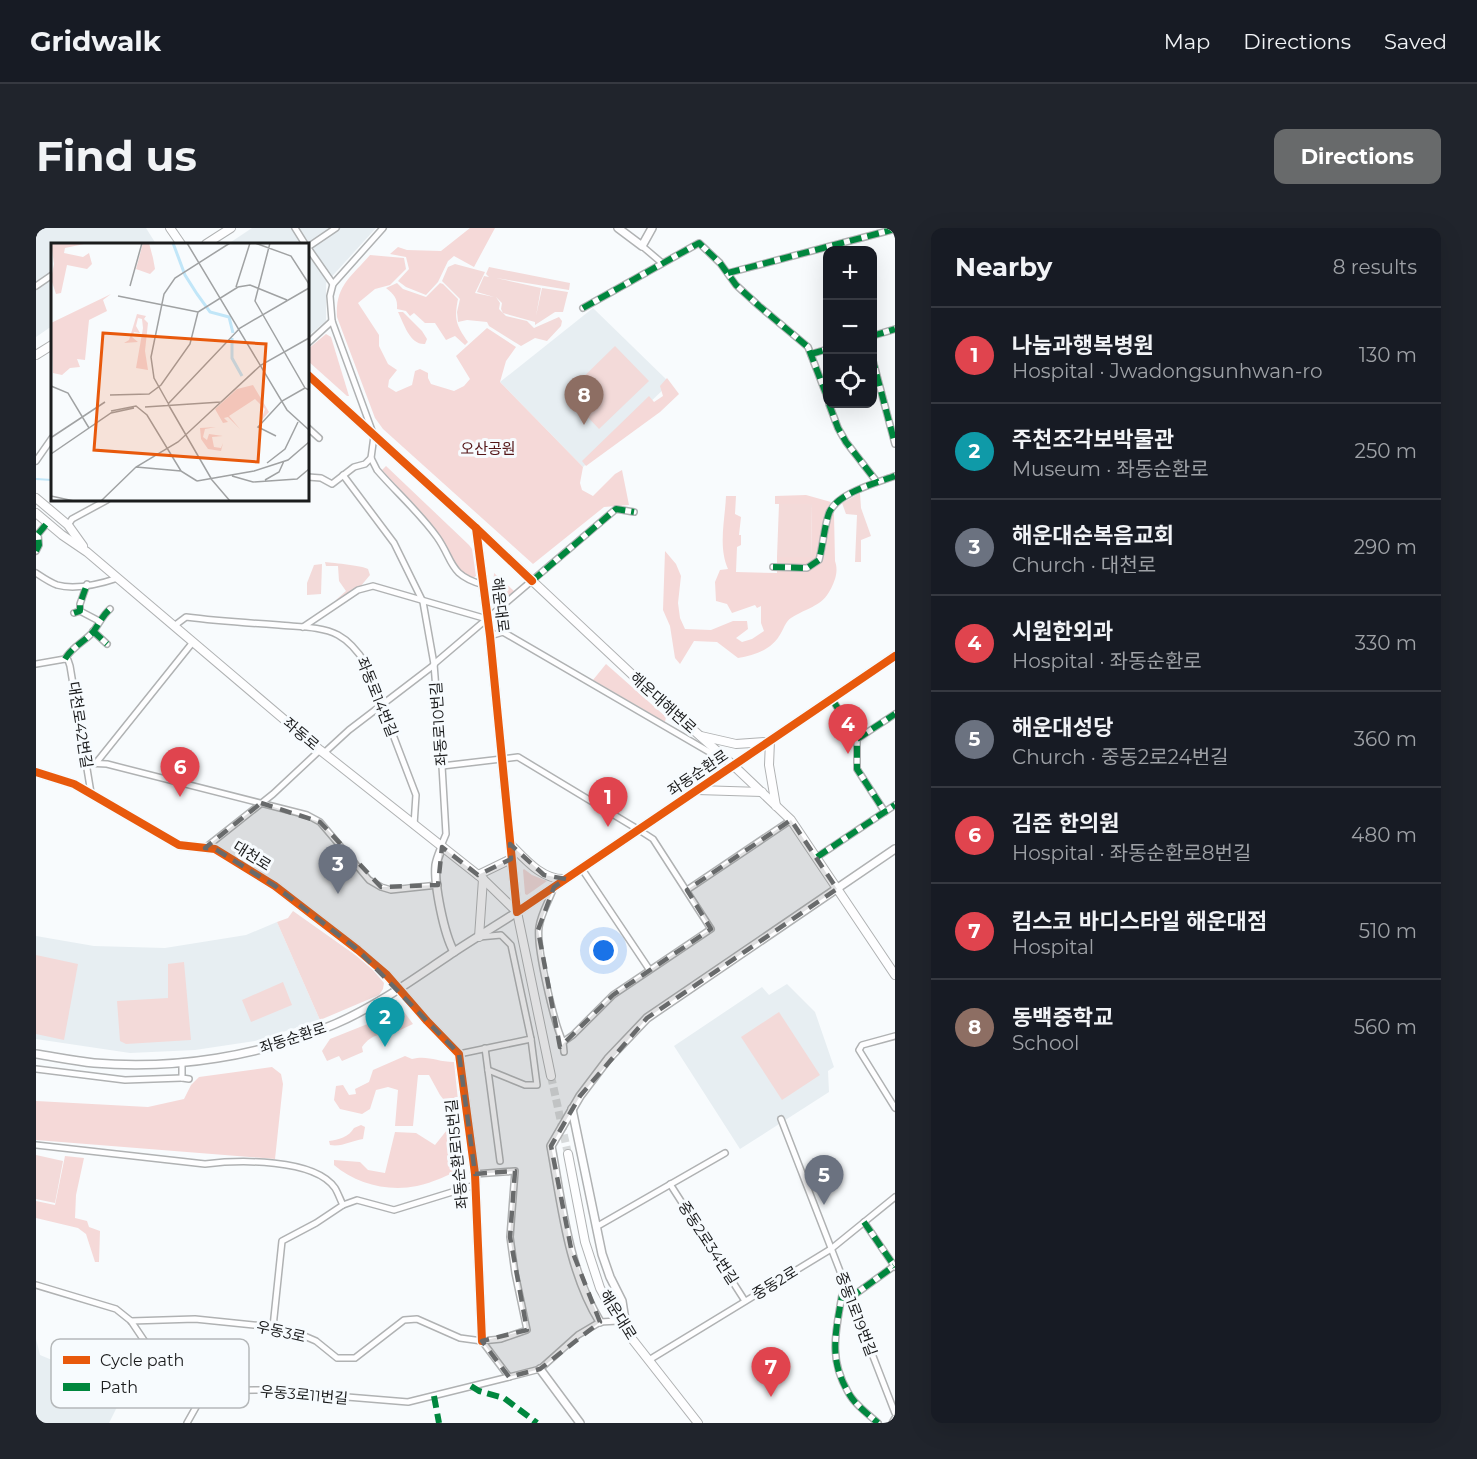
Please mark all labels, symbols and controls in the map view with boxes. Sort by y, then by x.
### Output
text: Gridwalk [30,24,161,58]
text: Map [1164,29,1210,54]
text: Directions [1243,29,1351,54]
text: Saved [1384,29,1447,54]
button: Directions [1274,129,1441,184]
text: Find us [36,130,197,182]
inset map [51,243,309,501]
map controls [823,246,877,408]
button: + [823,246,877,300]
text: Nearby [955,251,1052,283]
text: 8 results [1333,255,1417,279]
button: − [823,300,877,354]
text: 나눔과행복병원 [1012,332,1154,359]
text: 1 [971,343,978,367]
text: 130 m [1359,343,1417,367]
button: locate [823,354,877,408]
text: Hospital · Jwadongsunhwan-ro [1012,359,1323,383]
pin: 8 [564,376,604,425]
text: 주천조각보박물관 [1012,426,1174,453]
park label: 오산공원 [460,439,516,458]
text: 2 [969,439,980,463]
text: 250 m [1355,439,1417,463]
text: Museum · 좌동순환로 [1012,457,1209,481]
text: 해운대순복음교회 [1012,522,1174,549]
text: 3 [969,535,980,559]
text: 290 m [1354,535,1417,559]
text: Church · 대천로 [1012,553,1156,577]
street label: 해운대로 [488,576,513,633]
text: 시원한외과 [1012,618,1113,645]
text: 4 [968,631,981,655]
text: 330 m [1355,631,1417,655]
text: Hospital · 좌동순환로 [1012,649,1202,673]
street label: 좌동로14번길 [353,654,402,739]
street label: 해운대해변로 [626,668,700,737]
street label: 대천로42번길 [64,680,97,770]
street label: 좌동로10번길 [426,681,451,767]
pin: 4 [828,704,868,754]
street label: 좌동로 [279,713,323,754]
text: 해운대성당 [1012,714,1113,741]
text: 5 [969,727,980,751]
text: 360 m [1354,727,1417,751]
street label: 좌동순환로 [664,745,732,800]
text: Church · 중동2로24번길 [1012,745,1229,769]
pin: 6 [160,748,200,797]
pin: 1 [588,778,628,827]
text: 김준 한의원 [1012,810,1119,837]
text: 6 [968,823,981,847]
text: 480 m [1351,823,1417,847]
street label: 대천로 [230,837,275,875]
text: Hospital · 좌동순환로8번길 [1012,841,1251,865]
pin: 3 [318,844,358,894]
text: 킴스코 바디스타일 해운대점 [1012,908,1267,935]
text: 7 [968,919,981,943]
text: 510 m [1359,919,1417,943]
text: Hospital [1012,935,1094,959]
your location [589,936,618,965]
pin: 2 [366,998,404,1047]
text: 동백중학교 [1012,1004,1113,1031]
text: 8 [968,1015,981,1039]
text: 560 m [1354,1015,1417,1039]
street label: 좌동순환로 [257,1018,329,1057]
text: School [1012,1031,1079,1055]
street label: 좌동순환로15번길 [441,1098,472,1210]
pin: 5 [804,1156,844,1205]
street label: 중동2로34번길 [674,1197,743,1288]
street label: 중동2로 [748,1262,801,1304]
street label: 중동1로19번길 [832,1269,881,1359]
street label: 해운대로 [596,1286,641,1343]
street label: 우동3로 [255,1317,308,1346]
legend [51,1339,249,1408]
pin: 7 [752,1348,790,1397]
text: Cycle path [100,1351,184,1370]
text: Path [100,1378,138,1397]
street label: 우동3로11번길 [259,1381,349,1408]

